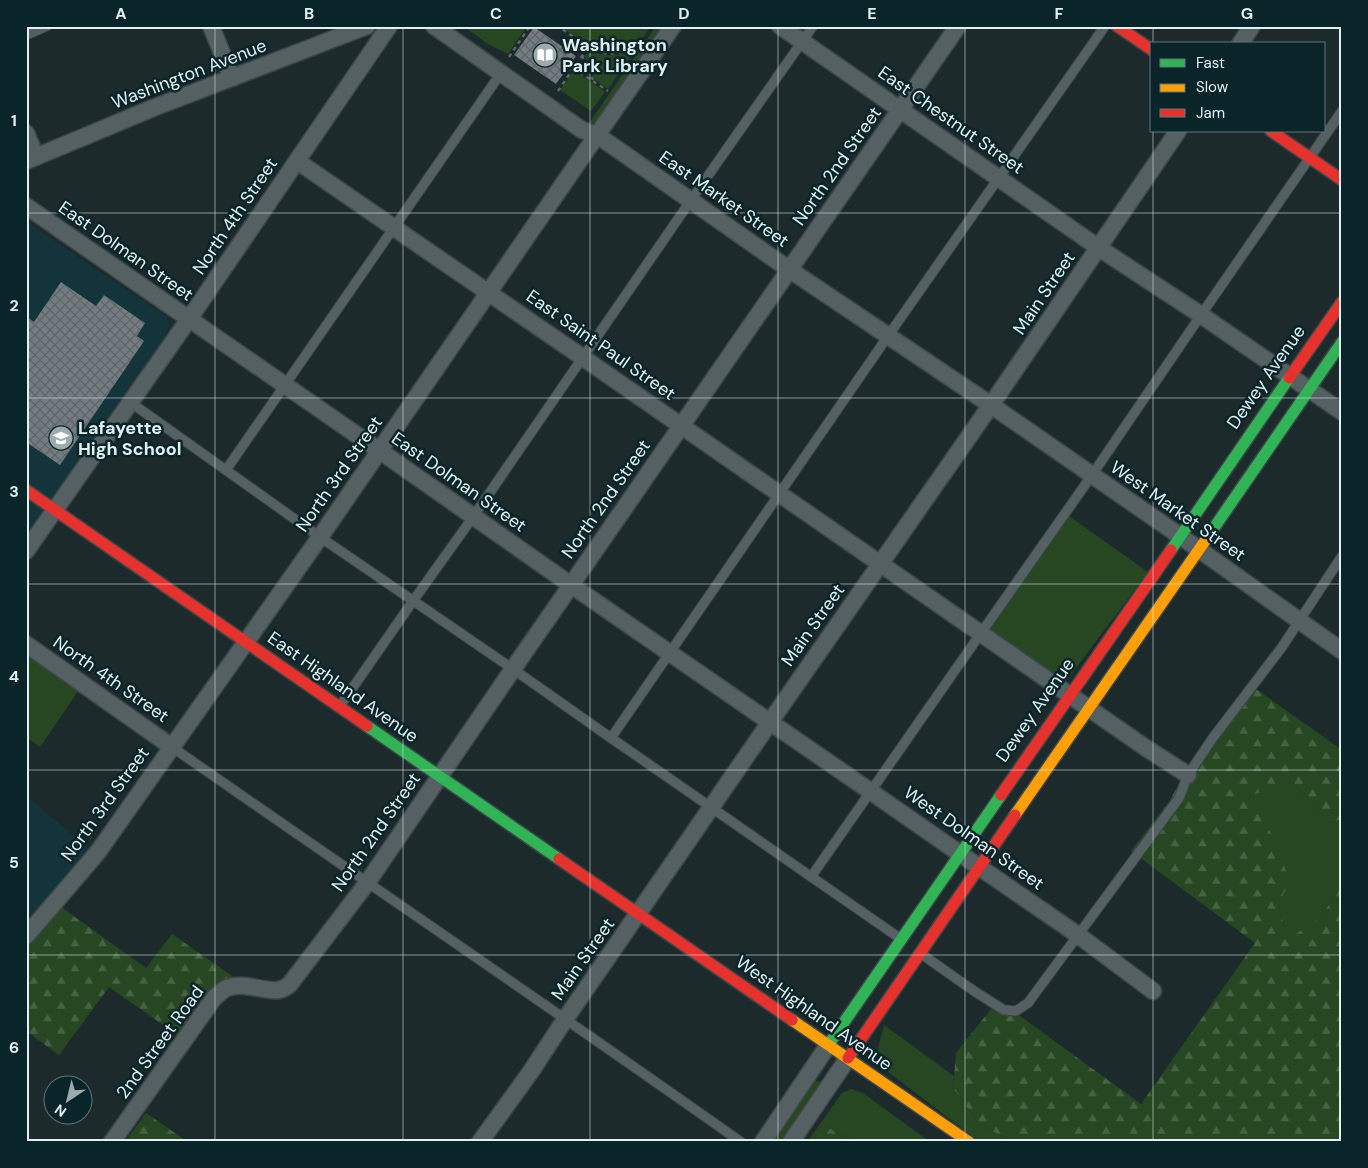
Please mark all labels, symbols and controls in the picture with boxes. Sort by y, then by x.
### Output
text: A [115,3,127,24]
text: B [304,3,314,24]
text: C [490,3,502,24]
text: D [678,3,690,24]
text: E [867,3,877,24]
text: F [1055,3,1064,24]
text: G [1241,3,1253,24]
street label: Washington Avenue [108,33,270,115]
place label: Washington Park Library [562,33,668,78]
library icon: Washington Park Library [532,42,558,68]
legend [1150,42,1326,132]
text: Fast [1196,53,1225,73]
street label: East Chestnut Street [873,61,1029,179]
text: Slow [1196,77,1229,97]
street label: North 2nd Street [787,102,887,230]
text: Jam [1196,103,1225,123]
text: 1 [11,110,17,131]
street label: East Market Street [654,145,794,253]
street label: North 4th Street [187,153,283,279]
street label: East Dolman Street [54,195,198,307]
street label: Main Street [1007,247,1081,339]
street label: East Saint Paul Street [522,284,680,406]
text: 2 [9,295,19,316]
street label: Dewey Avenue [1221,320,1311,434]
street label: North 3rd Street [290,411,388,537]
place label: Lafayette High School [78,416,182,461]
school or university icon: Lafayette High School [48,425,74,451]
street label: East Dolman Street [387,426,531,538]
street label: North 2nd Street [556,435,656,563]
street label: West Market Street [1106,455,1250,567]
text: 3 [9,481,19,502]
street label: Main Street [776,579,850,671]
street label: East Highland Avenue [263,626,423,748]
street label: North 4th Street [48,630,174,728]
street label: Dewey Avenue [990,653,1080,767]
text: 4 [9,666,19,687]
street label: North 3rd Street [55,742,155,866]
street label: North 2nd Street [326,768,426,896]
street label: West Dolman Street [899,780,1049,896]
text: 5 [9,852,19,873]
street label: Main Street [546,913,620,1005]
street label: West Highland Avenue [731,950,897,1076]
street label: 2nd Street Road [111,981,209,1103]
text: 6 [9,1037,19,1058]
north arrow [42,1076,92,1126]
text: N [51,1100,70,1121]

